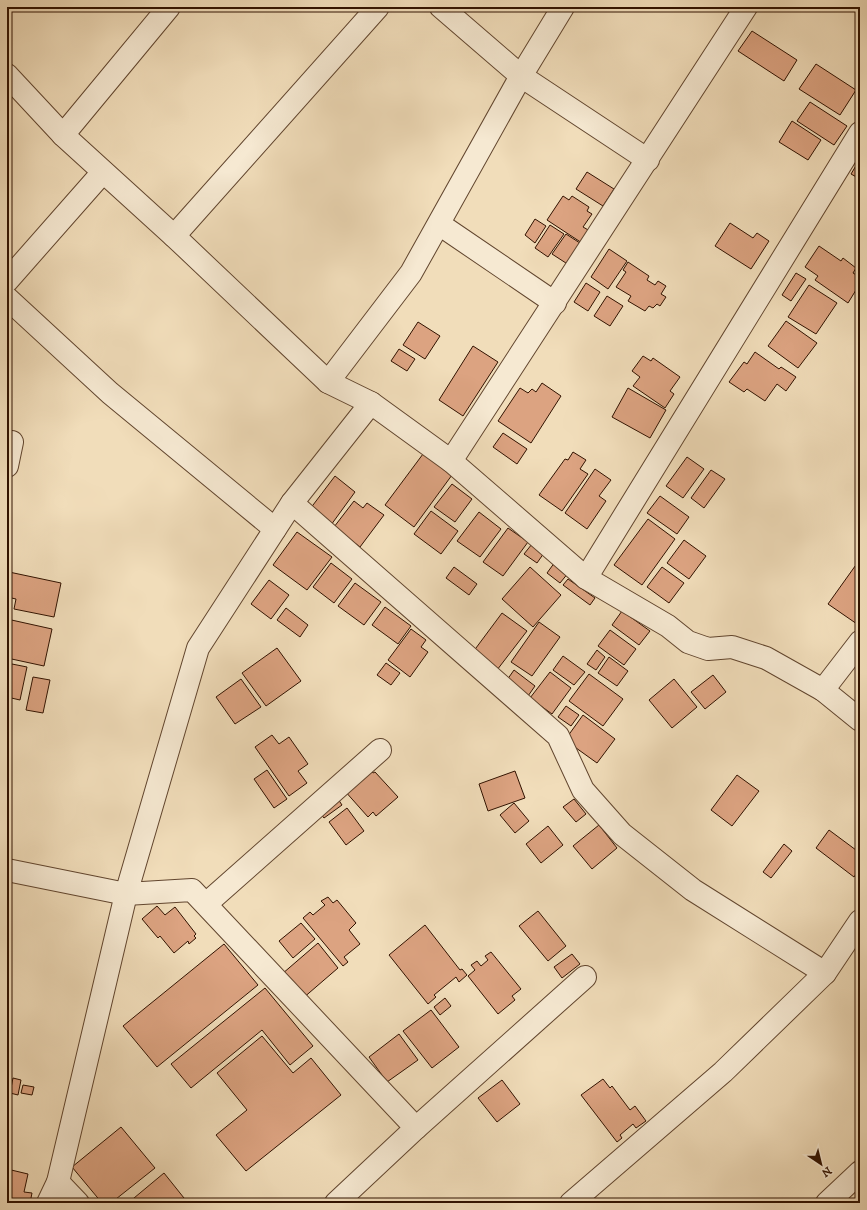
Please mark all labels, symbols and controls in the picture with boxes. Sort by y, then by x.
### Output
north arrow [801,1144,841,1184]
text: N [818,1163,834,1180]

